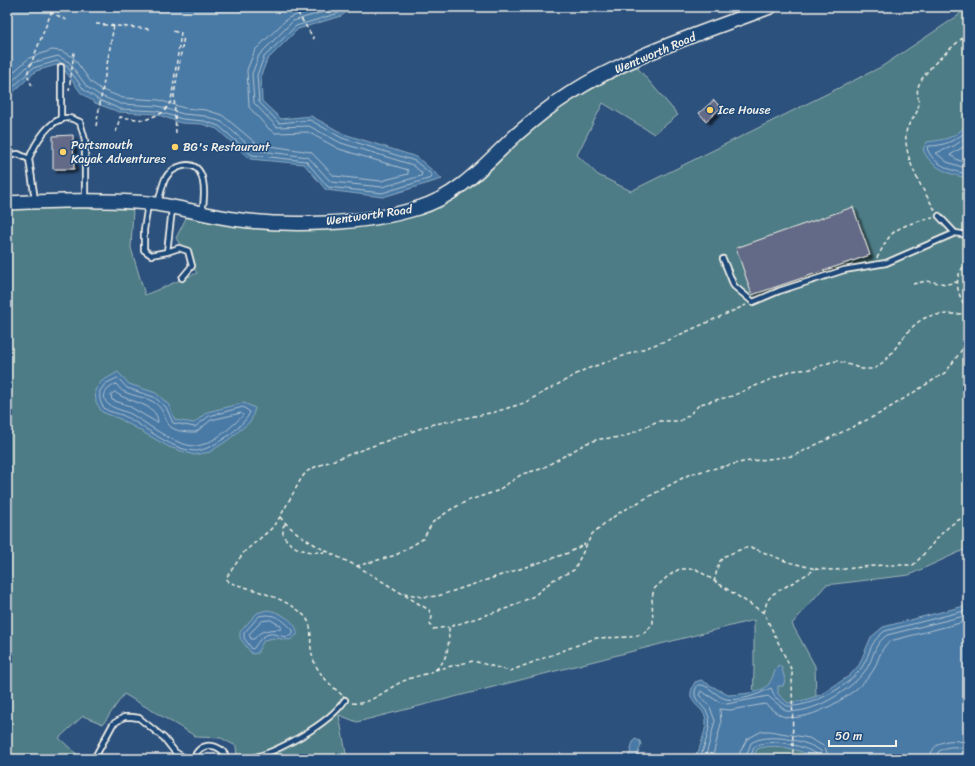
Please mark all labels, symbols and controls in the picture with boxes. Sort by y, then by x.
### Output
street label: Wentworth Road [611,25,701,80]
place label: Ice House [717,99,771,121]
marker: Ice House [705,105,715,115]
place label: Portsmouth Kayak Adventures [71,134,166,170]
place label: BG's Restaurant [183,136,271,158]
marker: BG's Restaurant [170,142,180,152]
marker: Portsmouth Kayak Adventures [58,147,68,157]
street label: Wentworth Road [325,198,415,232]
scale bar [829,722,896,748]
text: 50 m [835,725,862,747]

